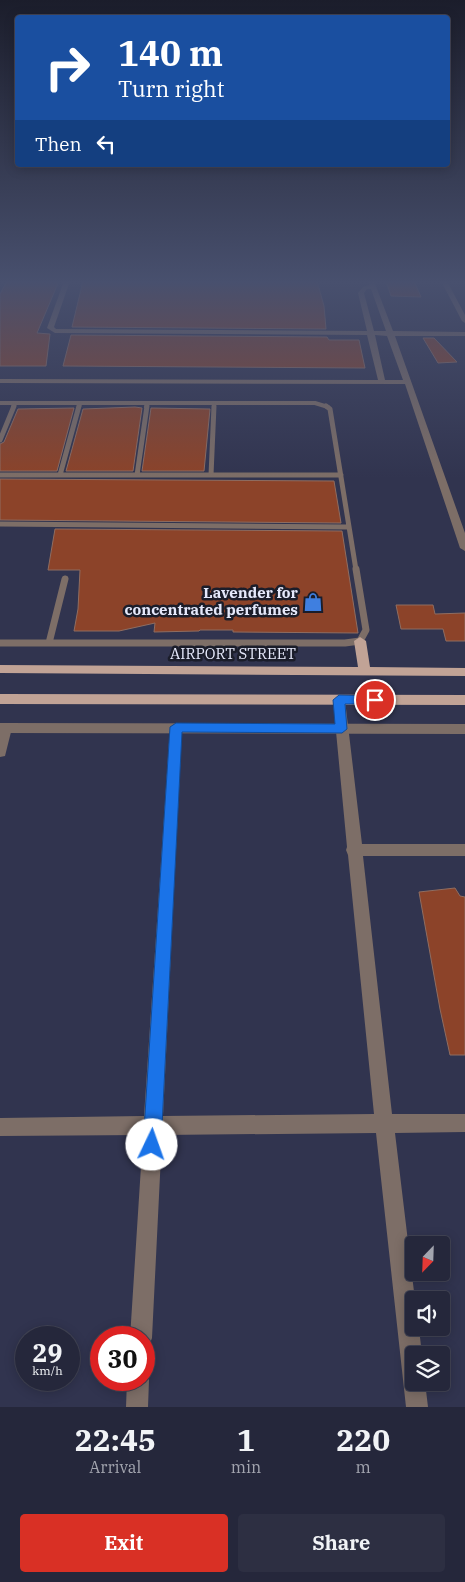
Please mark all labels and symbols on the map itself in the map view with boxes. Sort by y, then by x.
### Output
place label: Lavender for concentrated perfumes [125,583,299,619]
shop icon: Lavender for concentrated perfumes [302,591,324,613]
street label: AIRPORT STREET [170,644,296,663]
pin [354,679,396,721]
position arrow [125,1118,177,1170]
north arrow [405,1236,450,1281]
speed limit sign: 30 [90,1326,155,1391]

